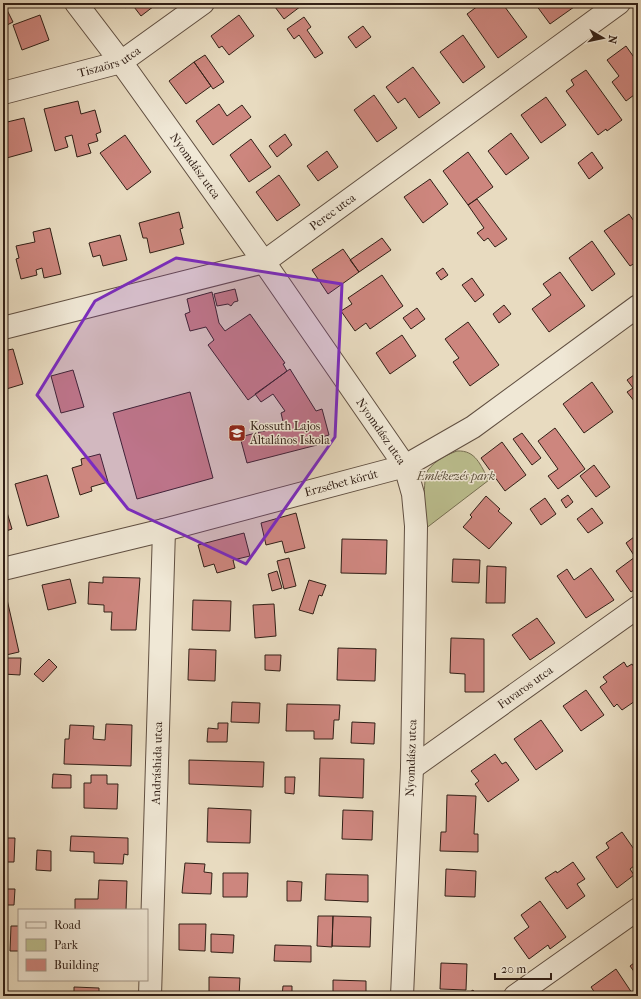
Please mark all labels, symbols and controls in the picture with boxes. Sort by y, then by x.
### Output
north arrow [583,18,623,58]
text: N [605,34,619,45]
street label: Tiszaörs utca [76,43,144,80]
street label: Nyomdász utca [167,130,224,202]
street label: Perec utca [307,190,359,234]
street label: Nyomdász utca [353,396,409,468]
place label: Kossuth Lajos Általános Iskola [249,419,330,447]
school or university icon: Kossuth Lajos Általános Iskola [227,423,247,443]
street label: Erzsébet körút [303,466,380,499]
park label: Emlékezés park [416,469,495,483]
street label: Fuvaros utca [495,663,556,712]
street label: Nyomdász utca [403,719,419,797]
street label: Andráshida utca [149,721,165,806]
legend [18,909,148,981]
text: Road [54,918,81,932]
text: Park [54,938,79,952]
scale bar [495,955,551,981]
text: Building [54,958,99,972]
text: 20 m [501,962,526,976]

